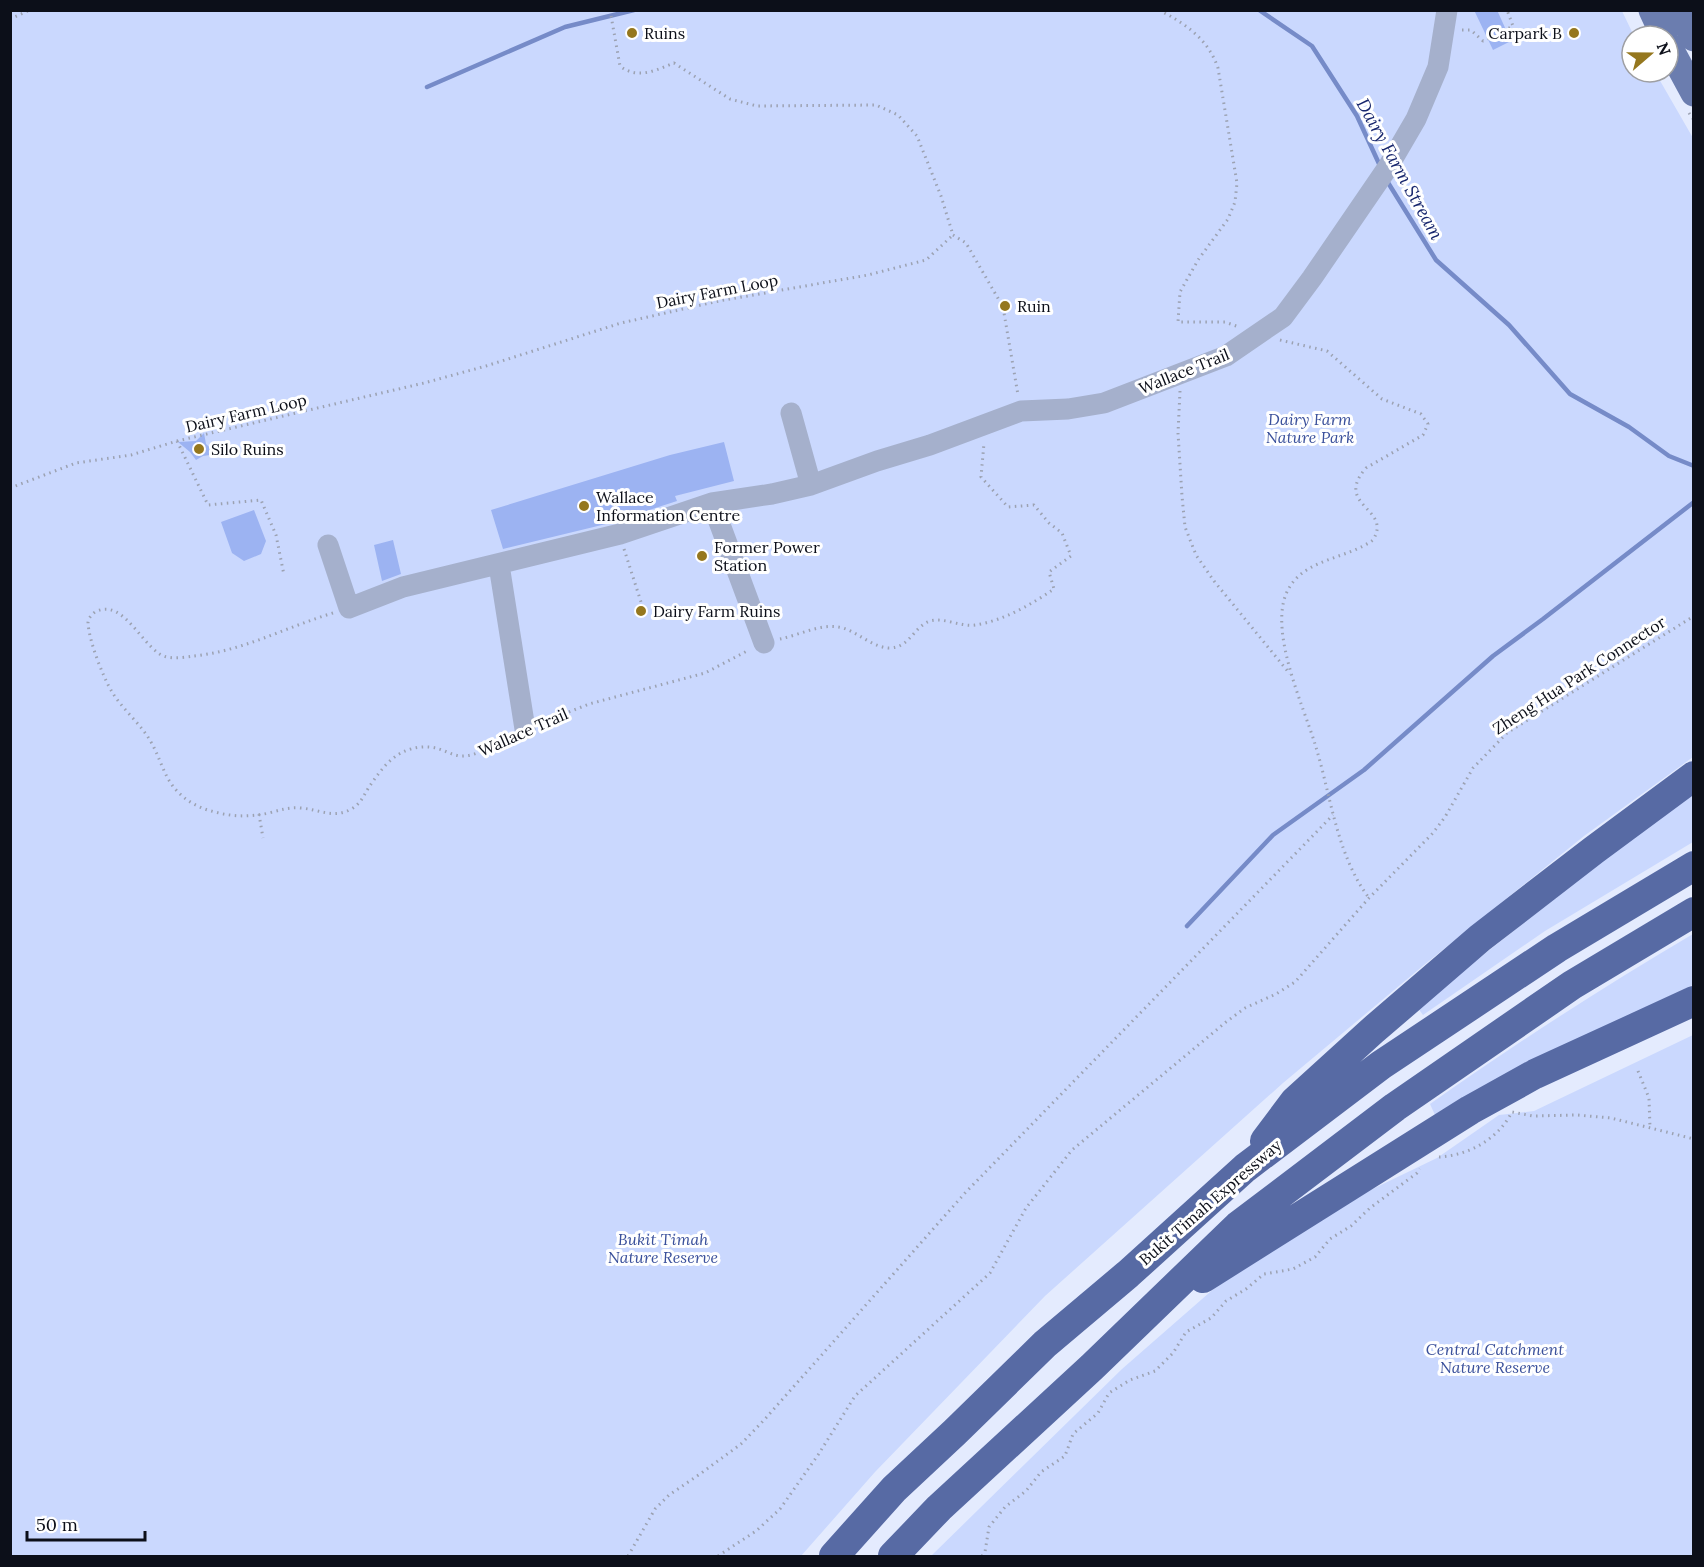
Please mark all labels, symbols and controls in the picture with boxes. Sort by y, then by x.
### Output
place label: Ruins [644,23,685,43]
place label: Carpark B [1488,23,1562,43]
north arrow [1620,24,1680,84]
marker: Ruins [625,26,639,40]
marker: Carpark B [1567,26,1581,40]
text: N [1653,40,1676,58]
water label: Dairy Farm Stream [1352,94,1448,244]
street label: Dairy Farm Loop [654,269,780,313]
place label: Ruin [1017,296,1051,316]
marker: Ruin [998,299,1012,313]
street label: Wallace Trail [1136,344,1232,398]
street label: Dairy Farm Loop [183,389,309,437]
park label: Dairy Farm Nature Park [1266,409,1354,447]
place label: Silo Ruins [211,439,284,459]
marker: Silo Ruins [192,442,206,456]
place label: Wallace Information Centre [596,487,740,525]
marker: Wallace Information Centre [577,499,591,513]
place label: Former Power Station [714,537,820,575]
marker: Former Power Station [695,549,709,563]
place label: Dairy Farm Ruins [653,601,781,621]
marker: Dairy Farm Ruins [634,604,648,618]
street label: Zheng Hua Park Connector [1489,612,1669,738]
street label: Wallace Trail [475,703,571,761]
street label: Bukit Timah Expressway [1135,1134,1286,1269]
park label: Bukit Timah Nature Reserve [608,1229,719,1267]
park label: Central Catchment Nature Reserve [1426,1339,1564,1377]
scale bar [27,1504,146,1542]
text: 50 m [36,1513,78,1536]

